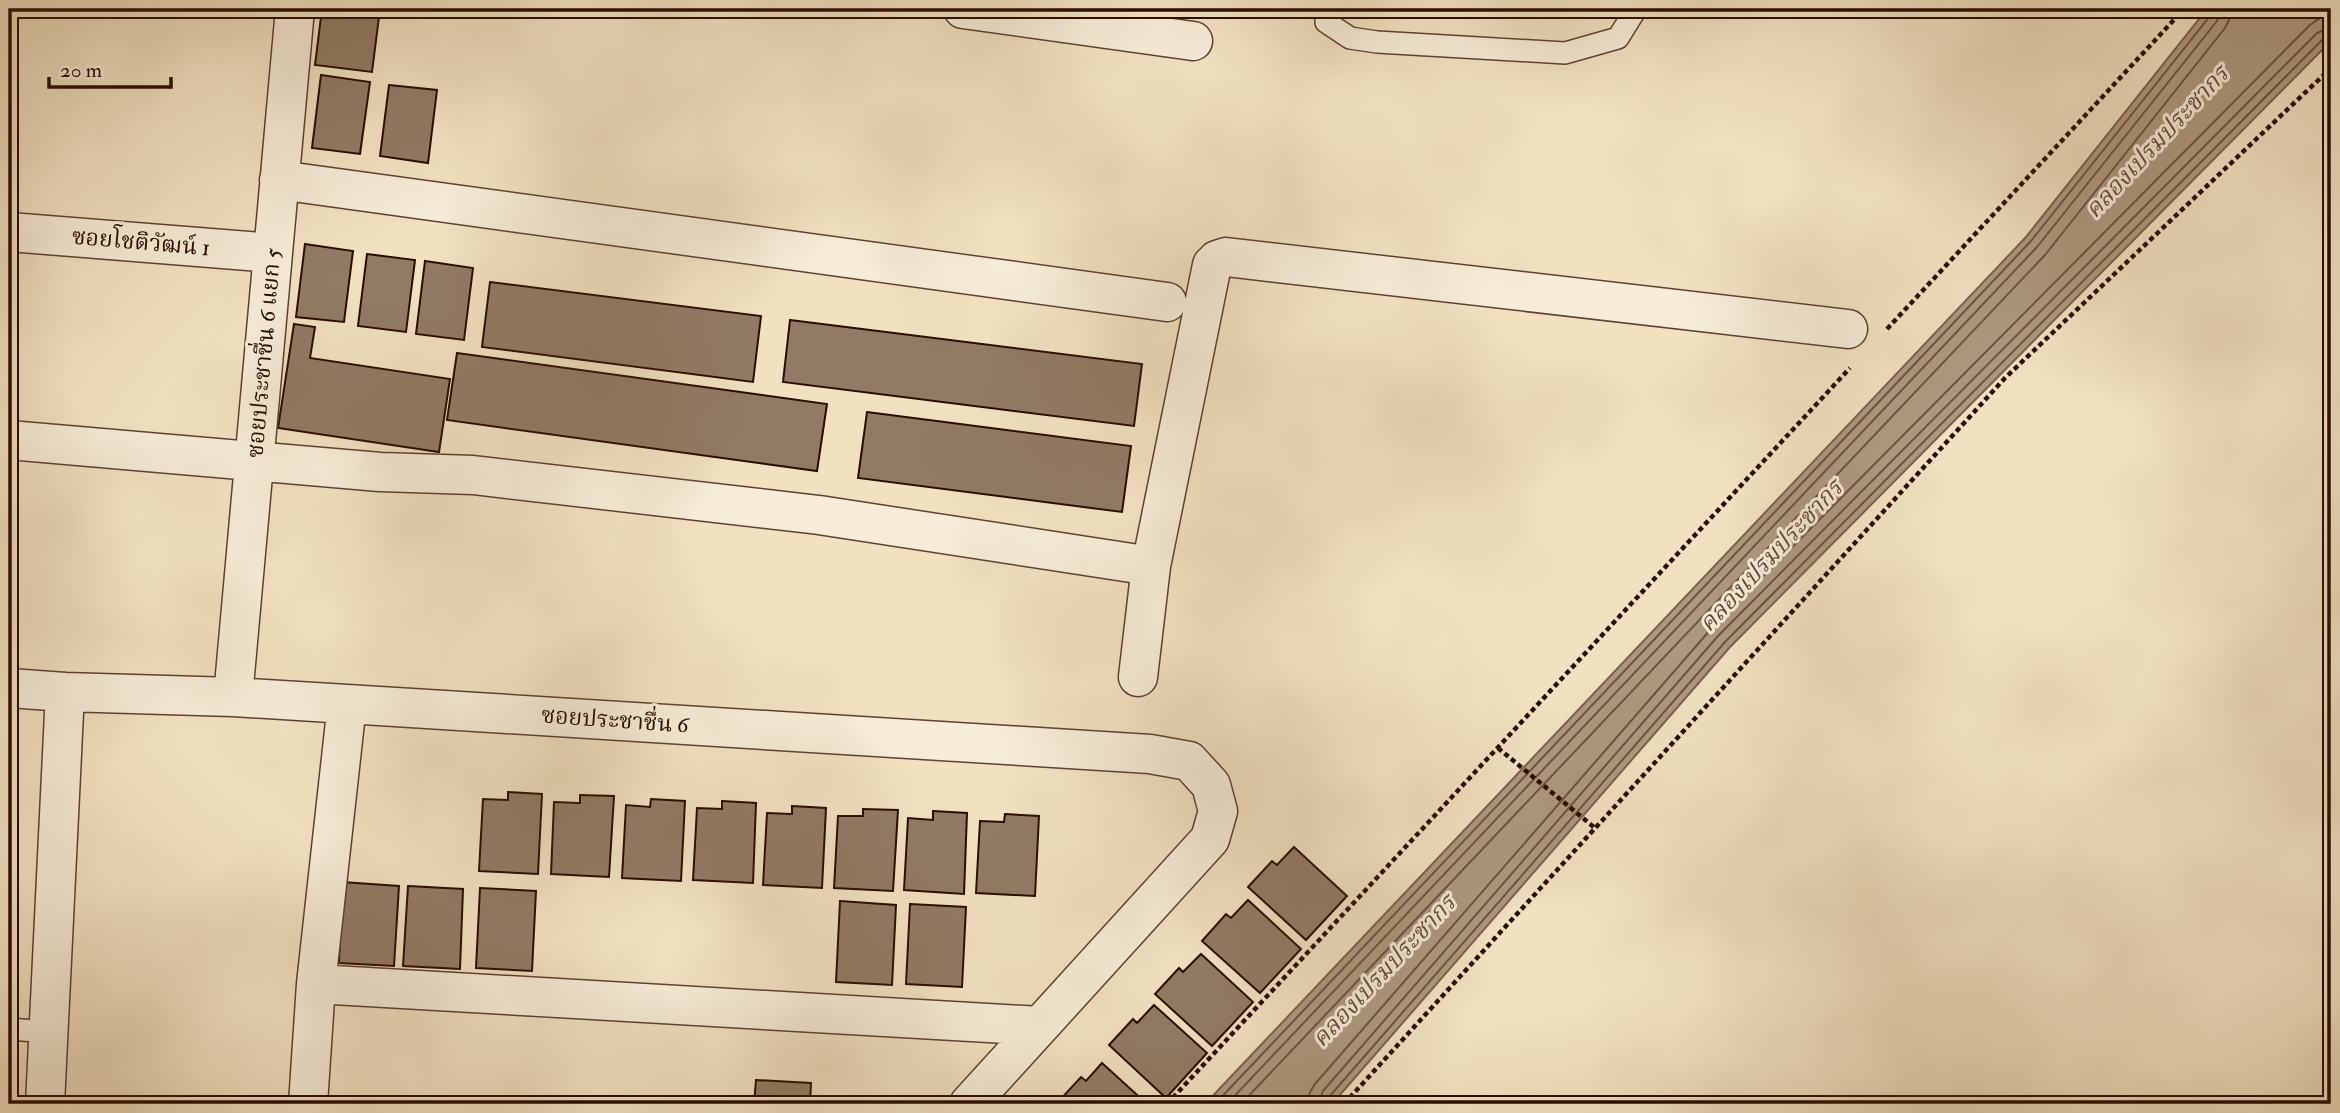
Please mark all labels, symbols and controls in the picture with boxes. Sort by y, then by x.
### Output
scale bar [49,46,172,90]
text: 20 m [60,57,102,84]
water label: คลองเปรมประชากร [2078,58,2237,225]
street label: ซอยโชติวัฒน์ 1 [71,220,212,262]
street label: ซอยประชาชื่น 6 แยก 5 [237,247,288,459]
water label: คลองเปรมประชากร [1692,472,1851,639]
street label: ซอยประชาชื่น 6 [540,697,691,740]
water label: คลองเปรมประชากร [1305,887,1464,1054]

